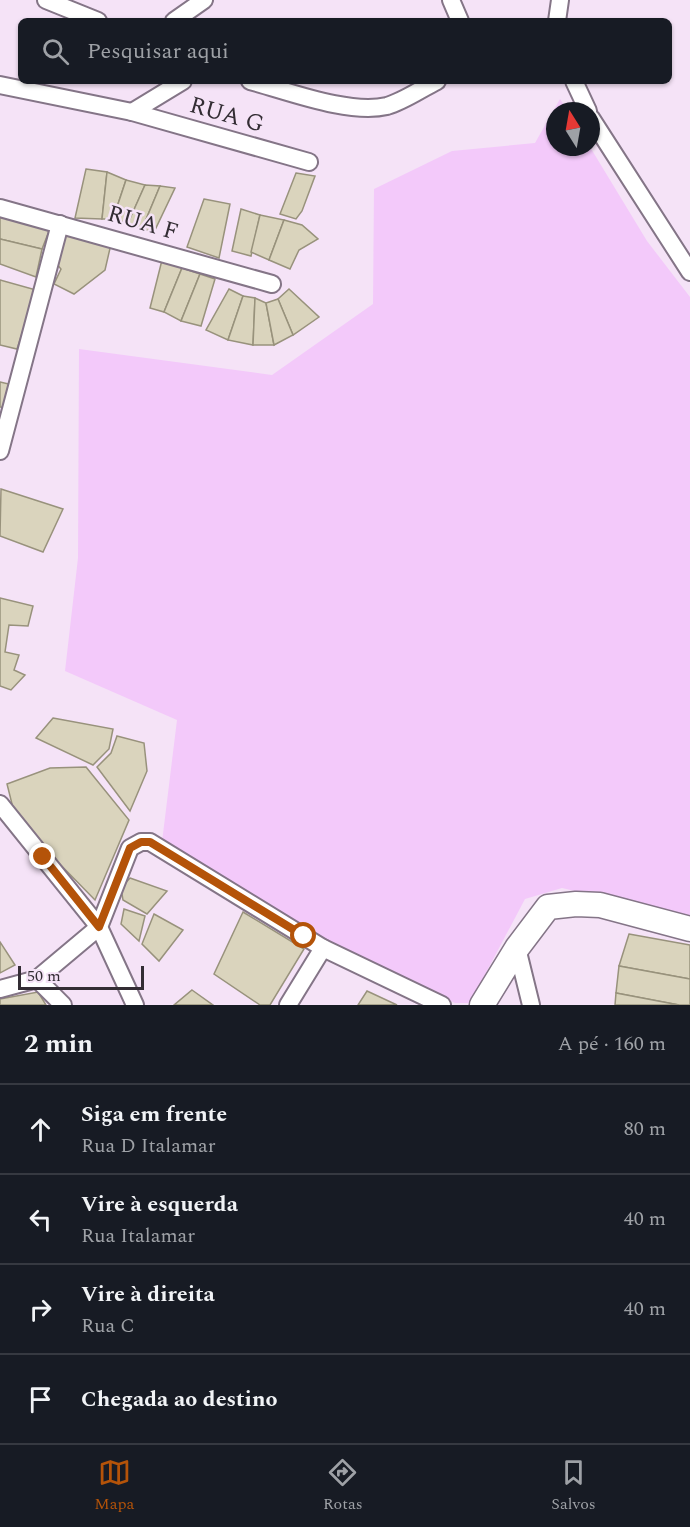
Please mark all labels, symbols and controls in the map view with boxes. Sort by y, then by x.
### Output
search box [18,18,672,84]
icon: search [39,35,72,68]
text: Pesquisar aqui [87,35,229,68]
street label: RUA G [185,87,268,143]
north arrow [546,102,600,156]
street label: RUA F [103,196,183,250]
route end [29,843,55,869]
route start [290,922,316,948]
scale bar [18,963,144,990]
text: 50 m [27,964,61,988]
text: 2 min [24,1024,93,1064]
text: A pé · 160 m [558,1029,666,1059]
text: Siga em frente [81,1098,227,1131]
icon: ahead [24,1113,57,1146]
text: 80 m [624,1114,666,1144]
text: Rua D Italamar [81,1131,216,1161]
text: Vire à esquerda [81,1188,238,1221]
icon: left [24,1203,57,1236]
text: 40 m [624,1204,666,1234]
text: Rua Italamar [81,1221,195,1251]
text: Vire à direita [81,1278,215,1311]
icon: right [24,1293,57,1326]
text: 40 m [624,1294,666,1324]
text: Rua C [81,1311,135,1341]
icon: arrive [24,1383,57,1416]
text: Chegada ao destino [81,1383,278,1416]
tab: Mapa [94,1456,134,1516]
tab: Rotas [323,1456,363,1516]
tab: Salvos [551,1456,596,1516]

